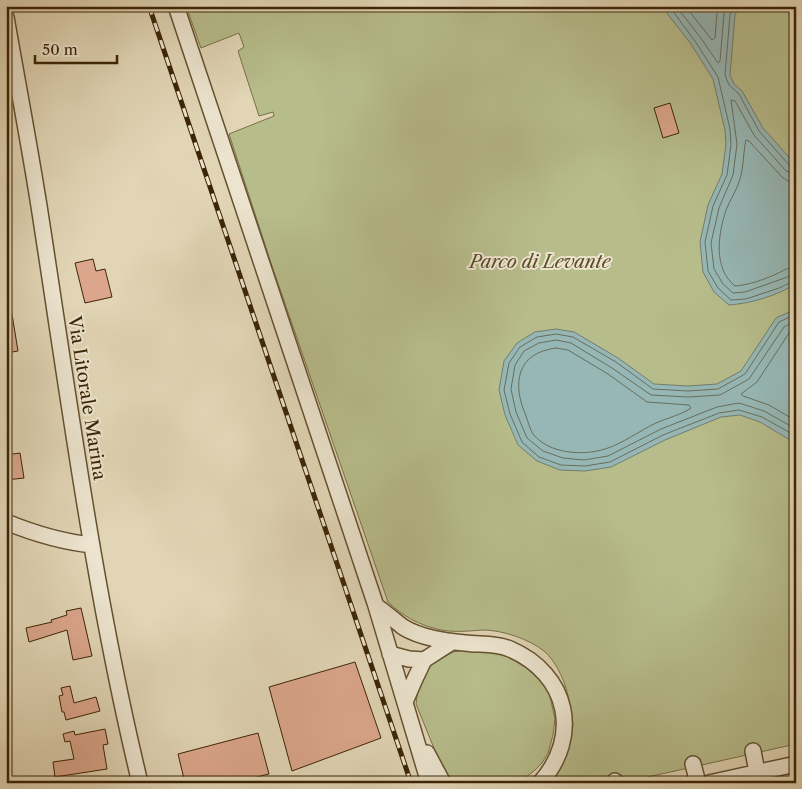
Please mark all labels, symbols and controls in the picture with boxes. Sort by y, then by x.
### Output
scale bar [35,32,118,64]
text: 50 m [42,40,78,59]
park label: Parco di Levante [468,251,612,273]
street label: Via Litorale Marina [63,313,111,482]

